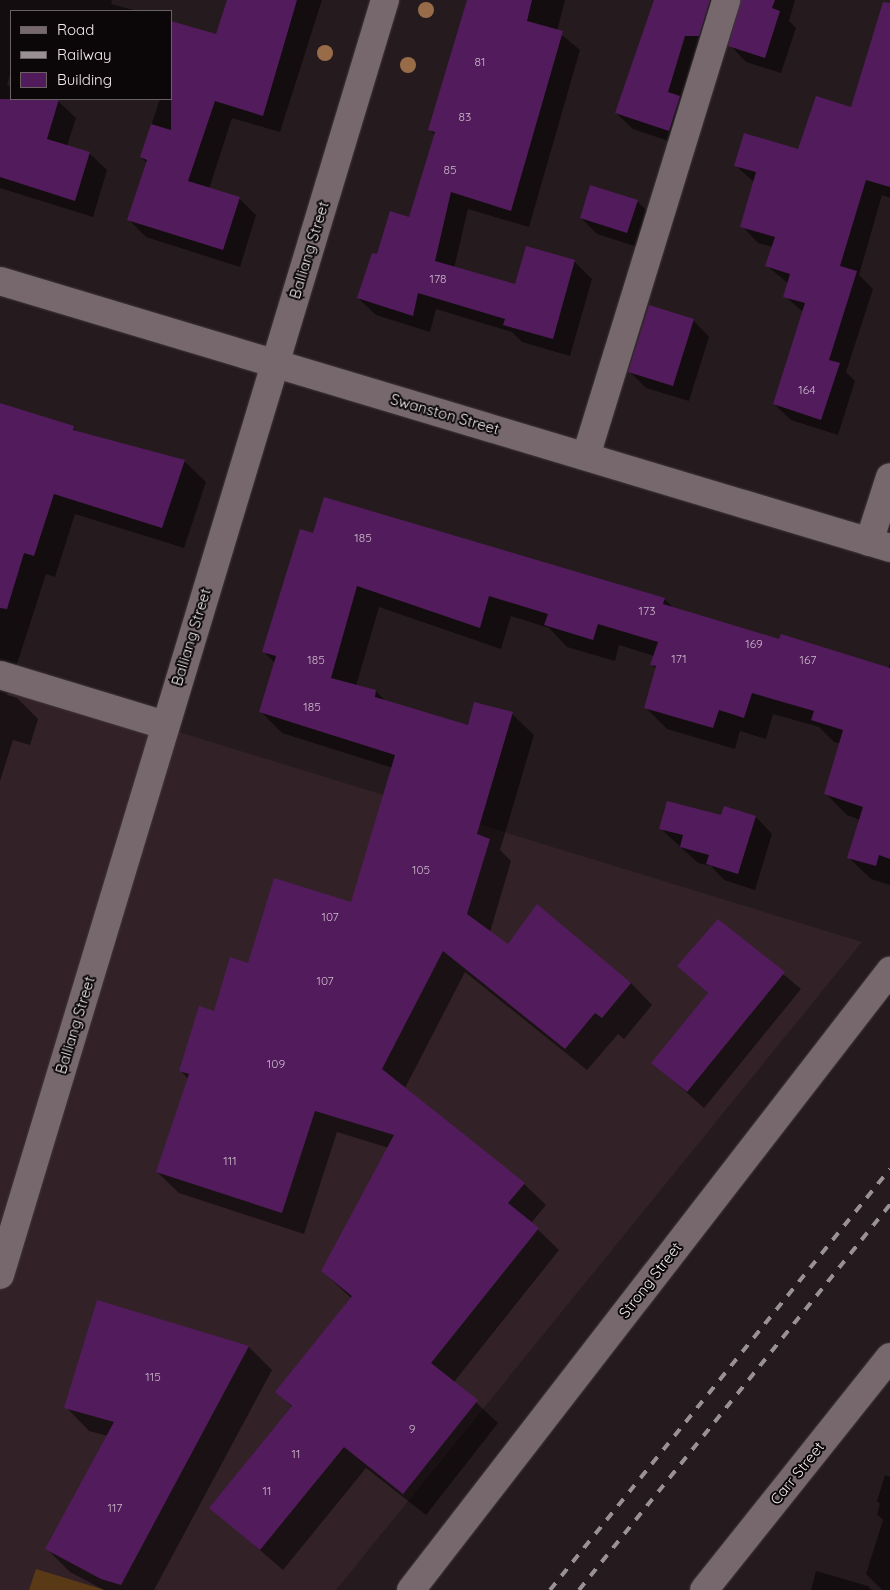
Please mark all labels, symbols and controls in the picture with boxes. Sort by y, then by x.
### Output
legend [10,10,172,100]
text: Road [57,20,94,39]
text: Railway [57,45,112,64]
house number: 81 [475,55,485,69]
text: Building [57,70,112,89]
house number: 83 [459,110,471,124]
house number: 85 [443,163,457,177]
street label: Balliang Street [286,199,332,301]
house number: 178 [429,272,447,286]
house number: 164 [798,383,816,397]
street label: Swanston Street [388,390,502,438]
house number: 185 [354,531,372,545]
street label: Balliang Street [168,586,214,688]
house number: 173 [639,604,655,618]
house number: 169 [745,637,763,651]
house number: 171 [671,652,687,666]
house number: 185 [307,653,325,667]
house number: 167 [799,653,817,667]
house number: 185 [303,700,321,714]
house number: 105 [412,863,430,877]
house number: 107 [321,910,339,924]
street label: Balliang Street [52,974,98,1076]
house number: 107 [316,974,334,988]
house number: 109 [267,1057,285,1071]
house number: 111 [223,1154,237,1168]
street label: Strong Street [615,1239,685,1321]
house number: 115 [145,1370,161,1384]
house number: 9 [409,1422,415,1436]
street label: Carr Street [766,1438,828,1508]
house number: 11 [292,1447,300,1461]
house number: 11 [263,1484,271,1498]
house number: 117 [107,1501,123,1515]

